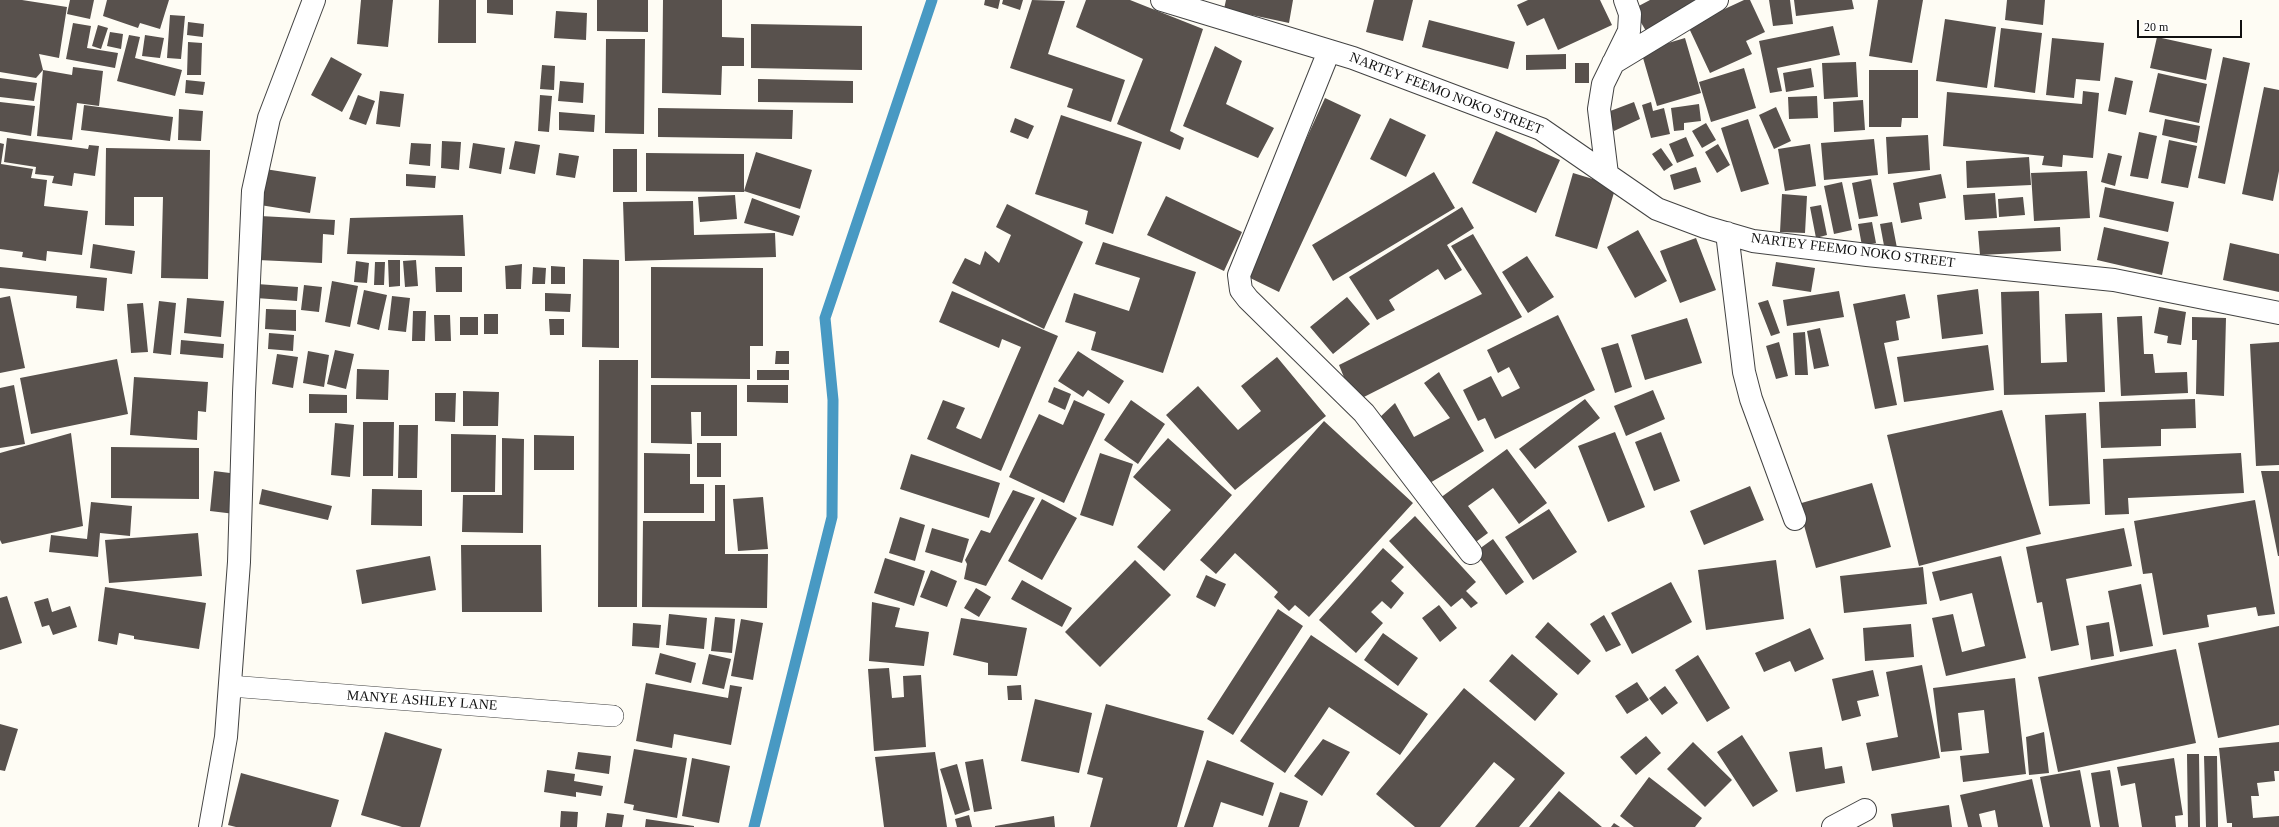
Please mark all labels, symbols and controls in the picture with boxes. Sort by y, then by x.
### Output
scale bar [2139,12,2244,38]
text: 20 m [2144,20,2168,34]
street label: NARTEY FEEMO NOKO STREET [1347,49,1545,139]
street label: NARTEY FEEMO NOKO STREET [1750,230,1956,272]
street label: MANYE ASHLEY LANE [346,687,498,715]

